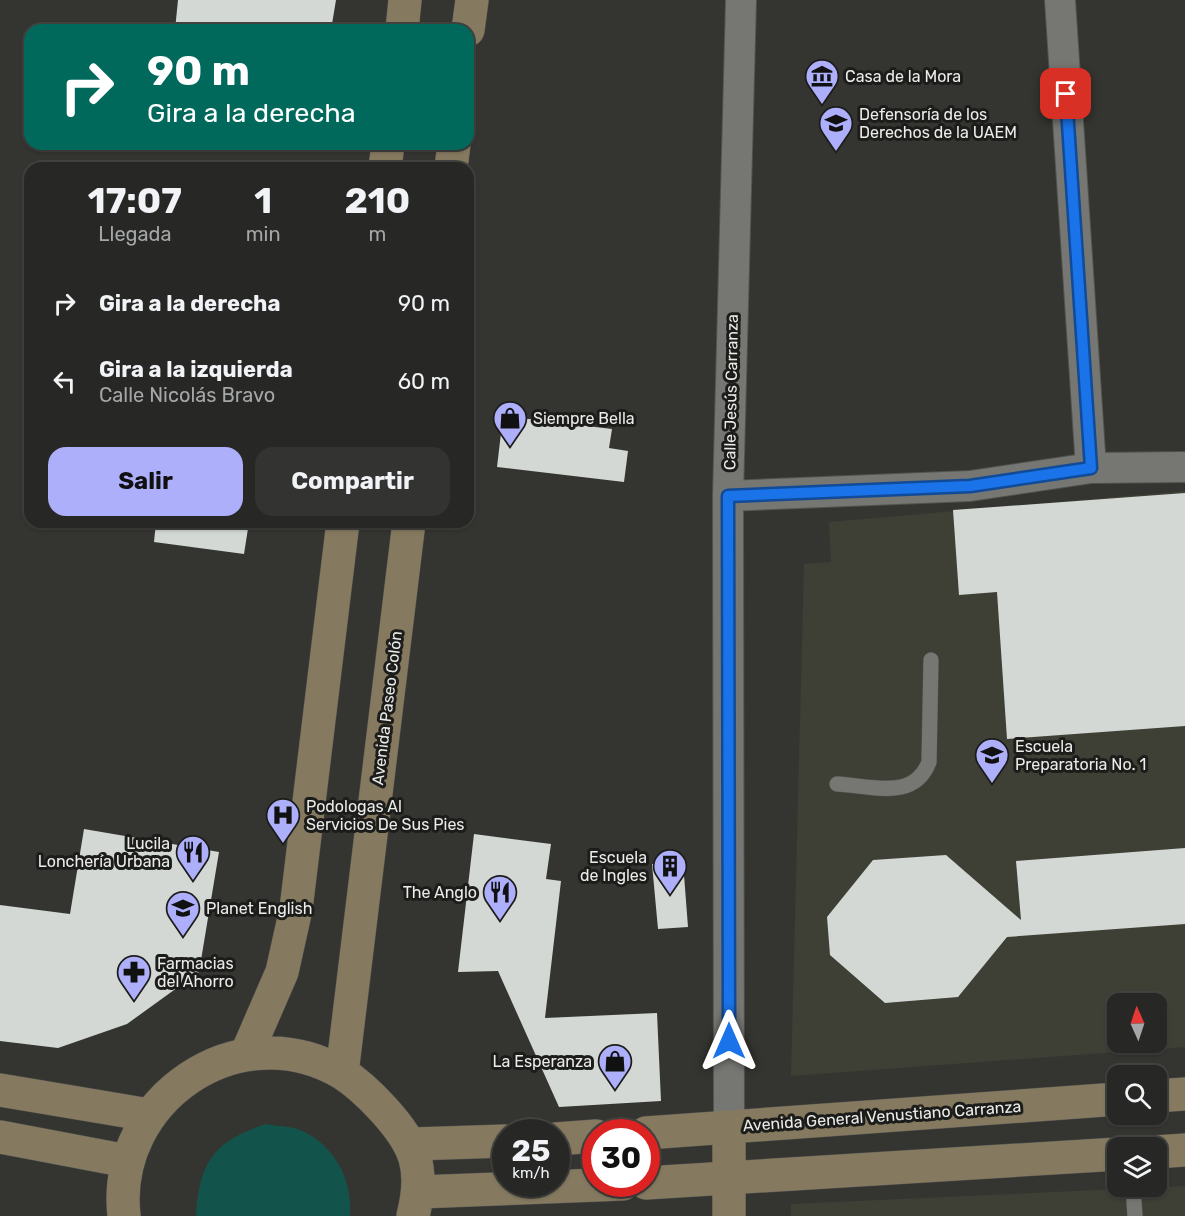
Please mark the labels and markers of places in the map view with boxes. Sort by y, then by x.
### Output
museum icon: Casa de la Mora [804,58,840,105]
place label: Casa de la Mora [845,67,961,86]
pin [1040,68,1091,119]
school or university icon: Defensoría de los Derechos de la UAEM [818,105,854,152]
place label: Defensoría de los Derechos de la UAEM [859,105,1017,142]
shop icon: Siempre Bella [492,400,528,447]
place label: Siempre Bella [533,409,635,428]
school or university icon: Escuela Preparatoria No. 1 [974,737,1010,784]
place label: Escuela Preparatoria No. 1 [1015,737,1146,774]
hospital icon: Podologas Al Servicios De Sus Pies [265,797,301,844]
place label: Podologas Al Servicios De Sus Pies [306,797,465,834]
place label: Lucila Lonchería Urbana [38,834,170,871]
restaurant icon: Lucila Lonchería Urbana [175,834,211,881]
place label: Escuela de Ingles [580,848,647,885]
building icon: Escuela de Ingles [652,848,688,895]
restaurant icon: The Anglo [482,874,518,921]
place label: The Anglo [403,883,477,902]
school or university icon: Planet English [165,890,201,937]
place label: Planet English [206,899,312,918]
pharmacy icon: Farmacias del Ahorro [116,954,152,1001]
place label: Farmacias del Ahorro [157,954,234,991]
shop icon: La Esperanza [597,1043,633,1090]
place label: La Esperanza [492,1052,592,1071]

